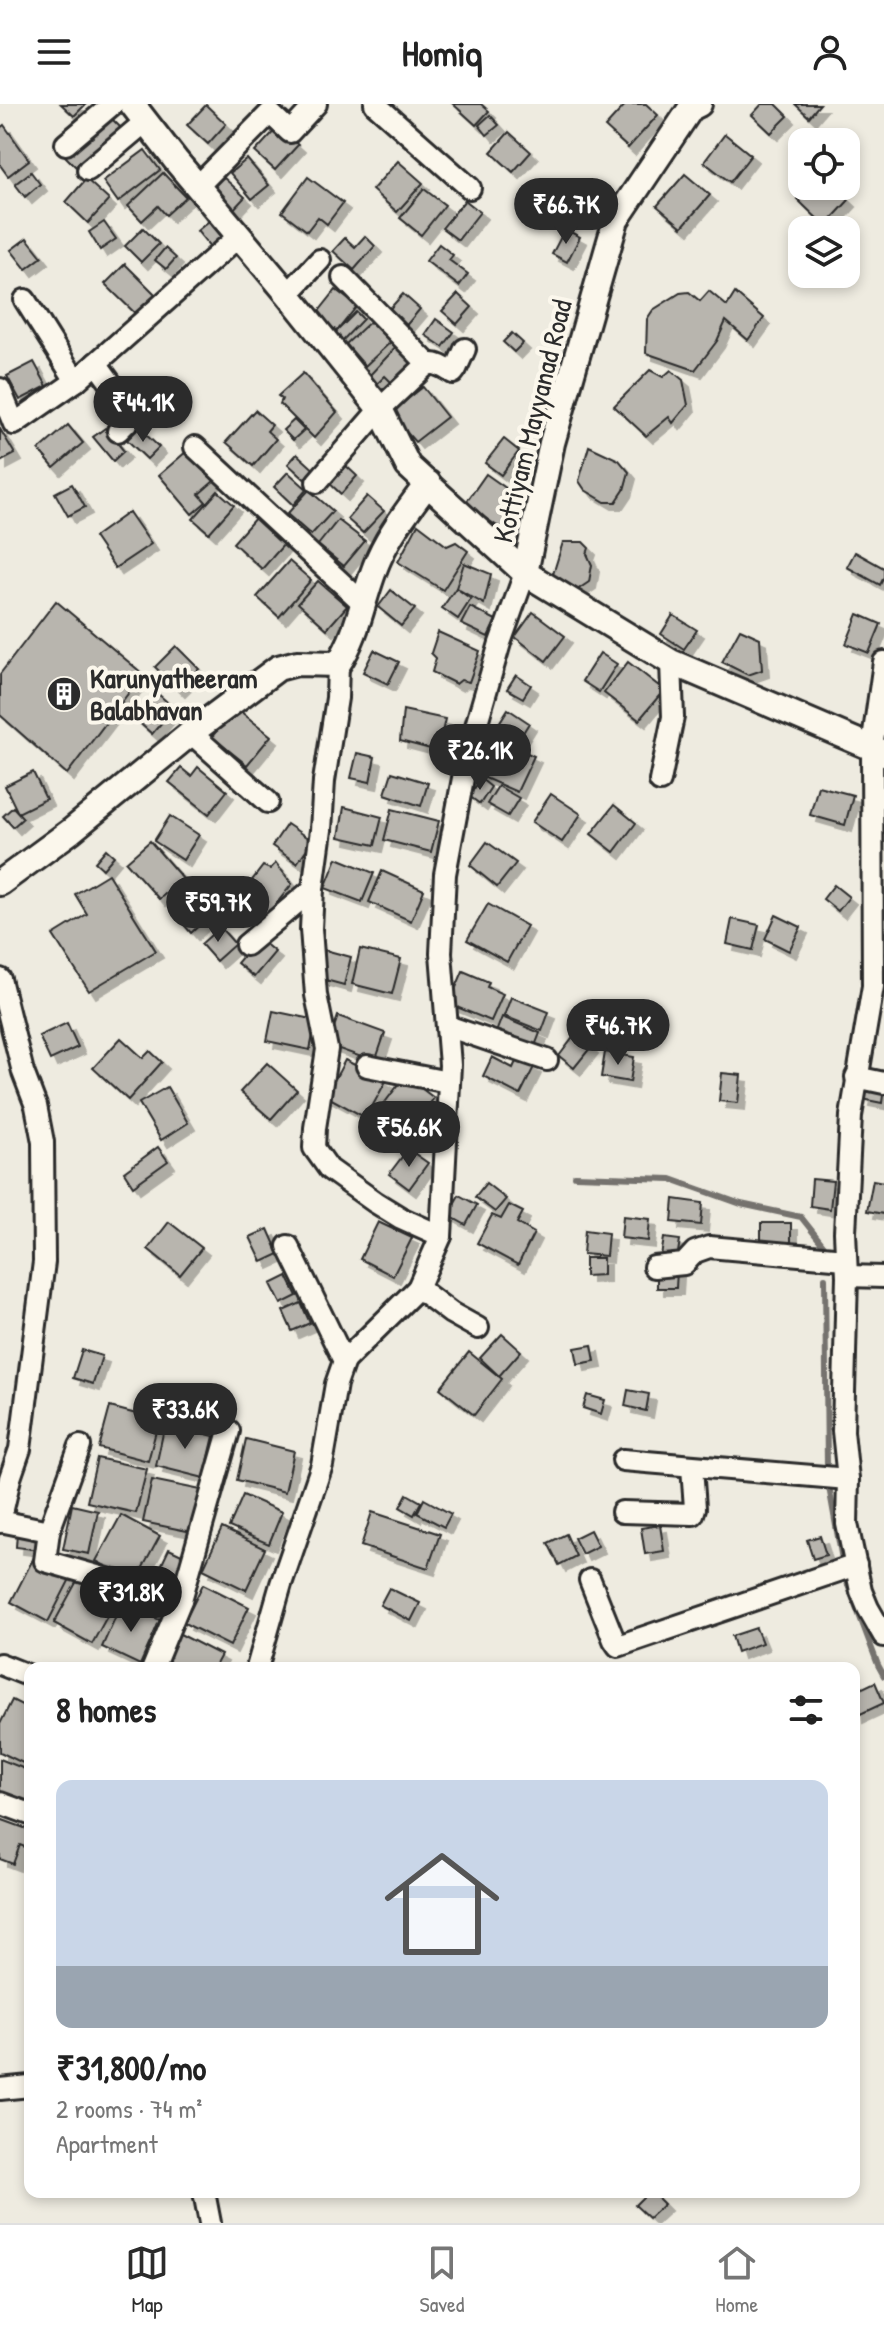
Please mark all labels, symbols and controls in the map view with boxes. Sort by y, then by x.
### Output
text: Homiq [402,28,482,77]
icon: menu [32,30,76,74]
icon: person [808,30,852,74]
map controls [788,128,860,288]
button: locate [788,128,860,200]
pin: ₹66.7K [501,178,631,246]
text: ₹66.7K [532,186,600,221]
button: layers [788,216,860,288]
street label: Kottiyam Mayyanad Road [483,296,581,546]
pin: ₹44.1K [78,376,208,444]
text: ₹44.1K [112,384,174,419]
place label: Karunyatheeram Balabhavan [90,659,258,729]
building icon: Karunyatheeram Balabhavan [45,675,83,713]
pin: ₹26.1K [415,724,545,792]
text: ₹26.1K [447,732,513,767]
pin: ₹59.7K [153,876,283,944]
text: ₹59.7K [184,884,252,919]
pin: ₹46.7K [553,999,683,1067]
text: ₹46.7K [584,1007,652,1042]
pin: ₹56.6K [344,1101,474,1169]
text: ₹56.6K [376,1109,442,1144]
pin: ₹33.6K [120,1383,250,1451]
text: ₹33.6K [151,1391,219,1426]
pin: ₹31.8K [66,1566,196,1634]
text: ₹31.8K [98,1574,164,1609]
text: 8 homes [56,1687,156,1733]
icon: filters [784,1688,828,1732]
icon: home [370,1832,514,1976]
text: ₹31,800/mo [56,2045,206,2091]
text: 2 rooms · 74 m² [56,2091,202,2126]
text: Apartment [56,2126,158,2161]
tab: Map [125,2241,169,2319]
tab: Saved [420,2241,464,2319]
tab: Home [715,2241,759,2319]

